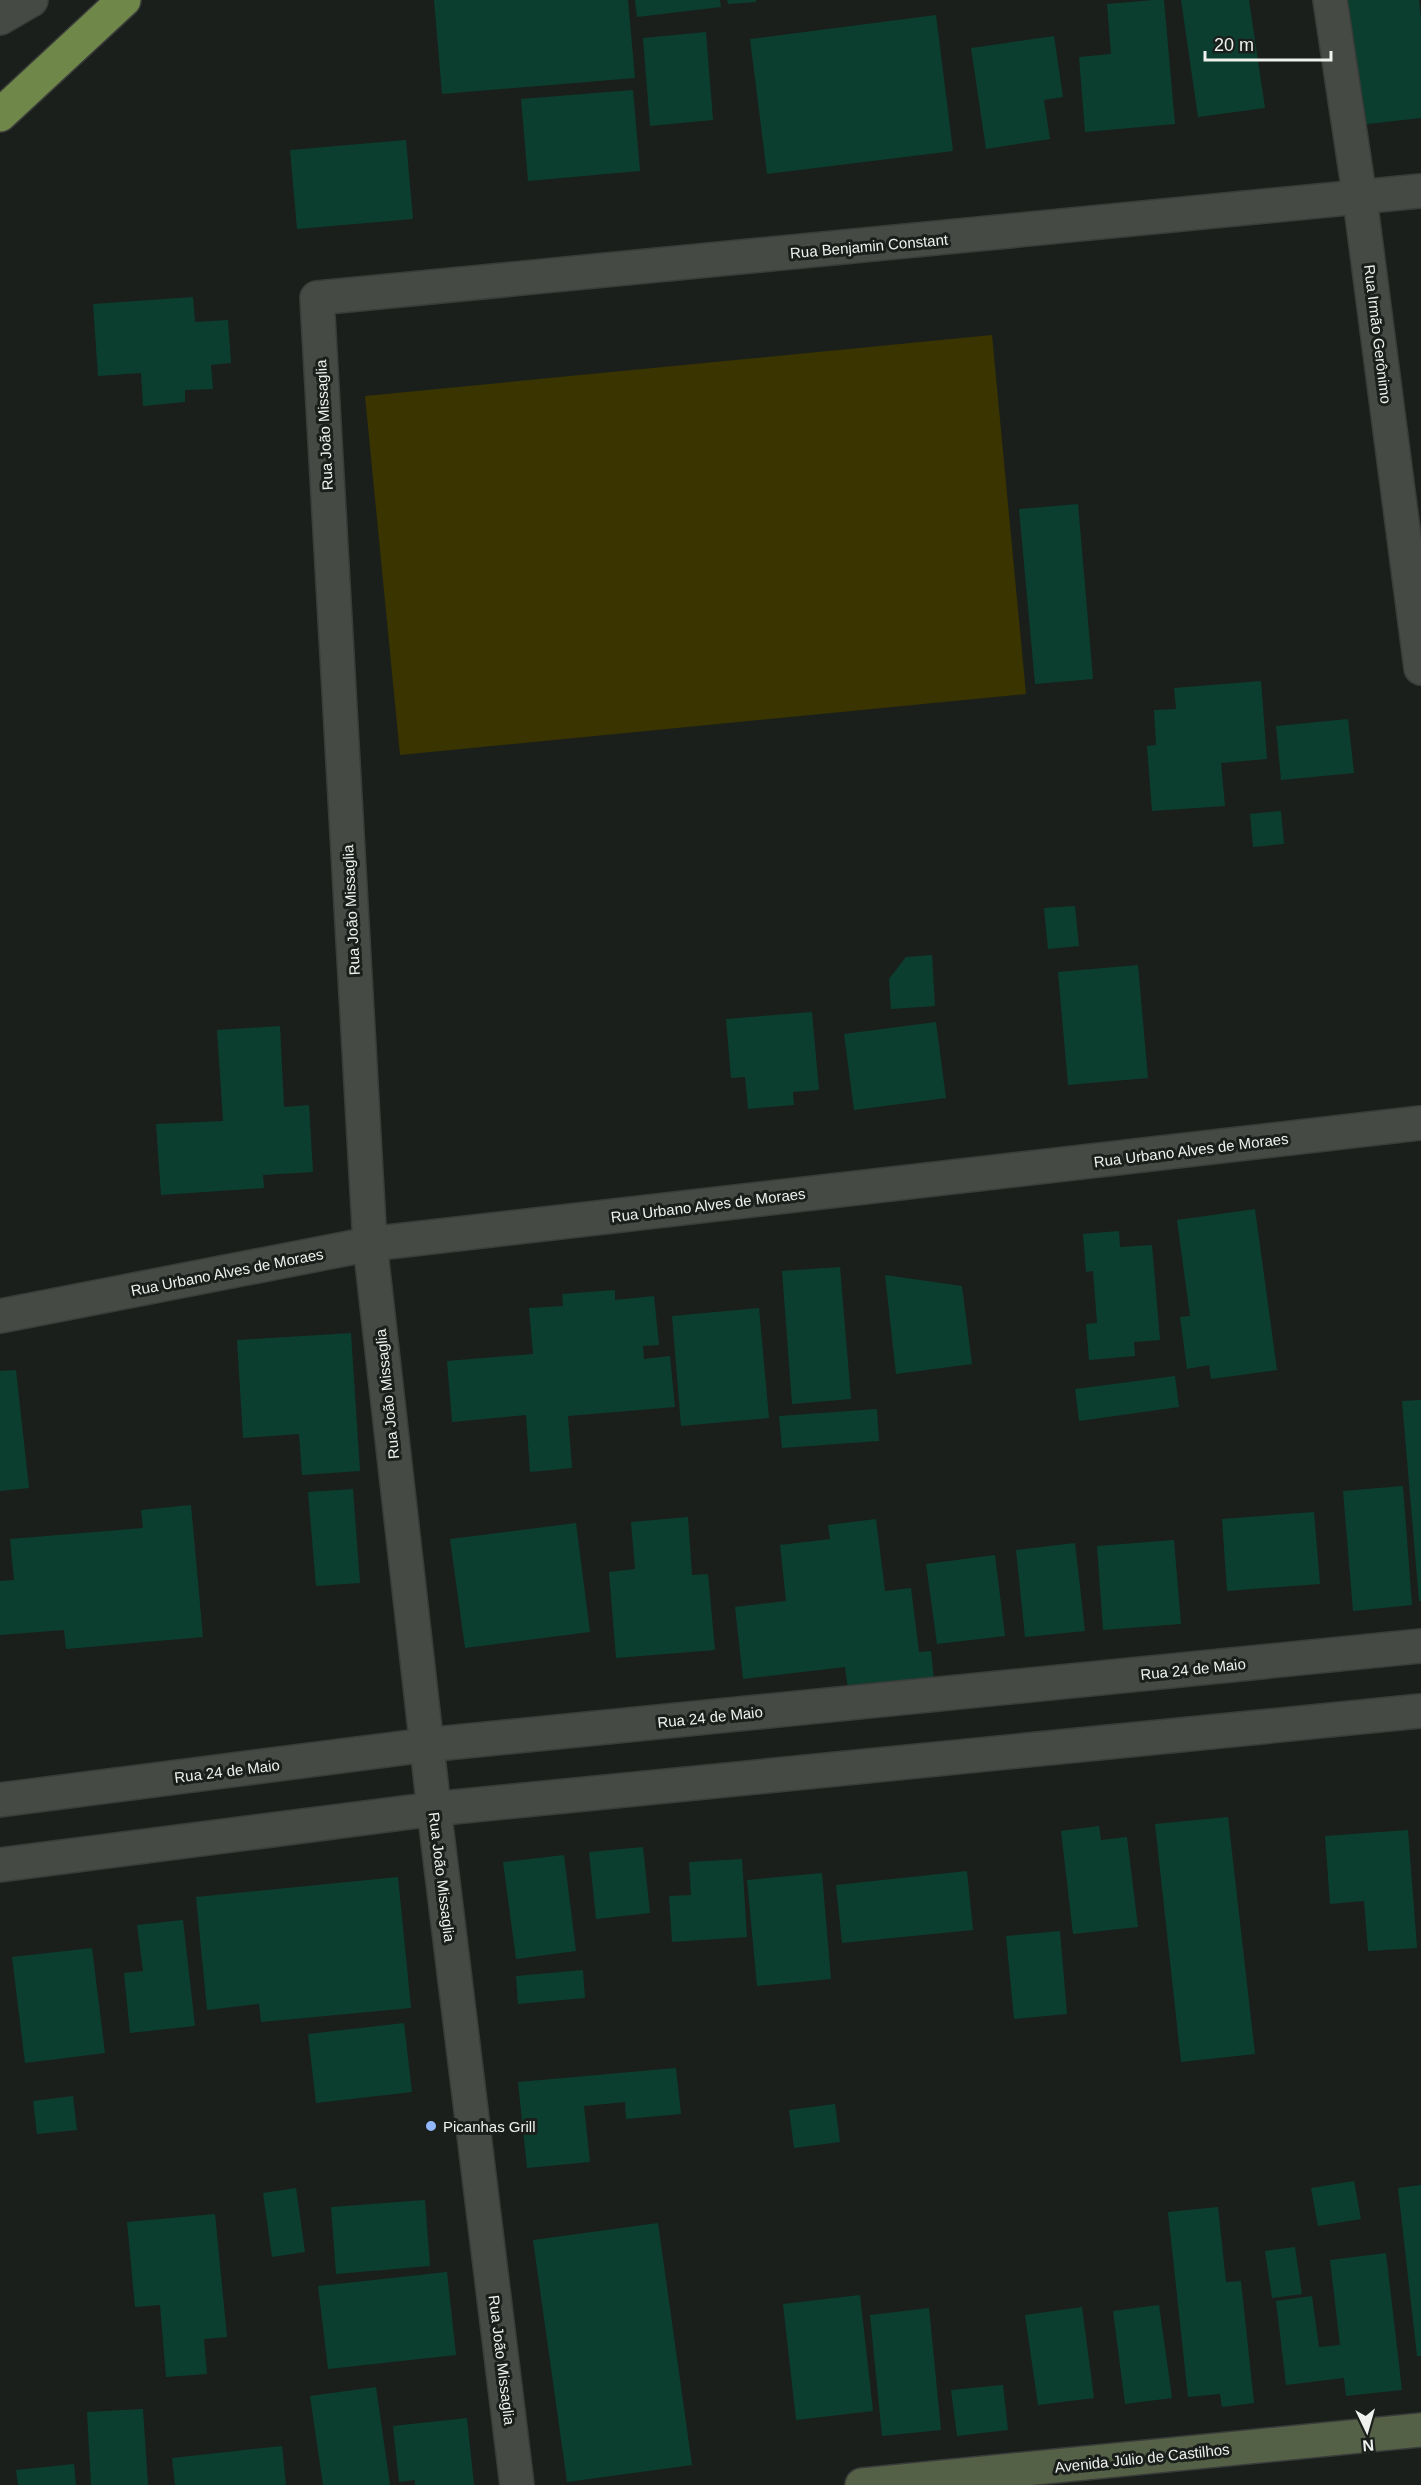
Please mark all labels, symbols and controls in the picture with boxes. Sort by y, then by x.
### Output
scale bar [1205,24,1331,62]
text: 20 m [1214,35,1254,55]
street label: Rua Benjamin Constant [789,231,949,261]
street label: Rua Irmão Gerônimo [1361,263,1395,405]
street label: Rua João Missaglia [312,359,336,491]
street label: Rua João Missaglia [339,844,363,976]
street label: Rua Urbano Alves de Moraes [1093,1130,1289,1170]
street label: Rua Urbano Alves de Moraes [610,1185,806,1225]
street label: Rua Urbano Alves de Moraes [129,1245,325,1299]
street label: Rua João Missaglia [372,1327,402,1460]
street label: Rua 24 de Maio [1139,1655,1247,1683]
street label: Rua 24 de Maio [656,1703,764,1731]
street label: Rua 24 de Maio [173,1756,281,1786]
street label: Rua João Missaglia [426,1811,458,1944]
place label: Picanhas Grill [443,2118,536,2135]
marker: Picanhas Grill [424,2119,438,2133]
street label: Rua João Missaglia [486,2294,518,2427]
north arrow [1337,2401,1397,2461]
text: N [1362,2436,1375,2454]
street label: Avenida Júlio de Castilhos [1054,2440,1230,2476]

